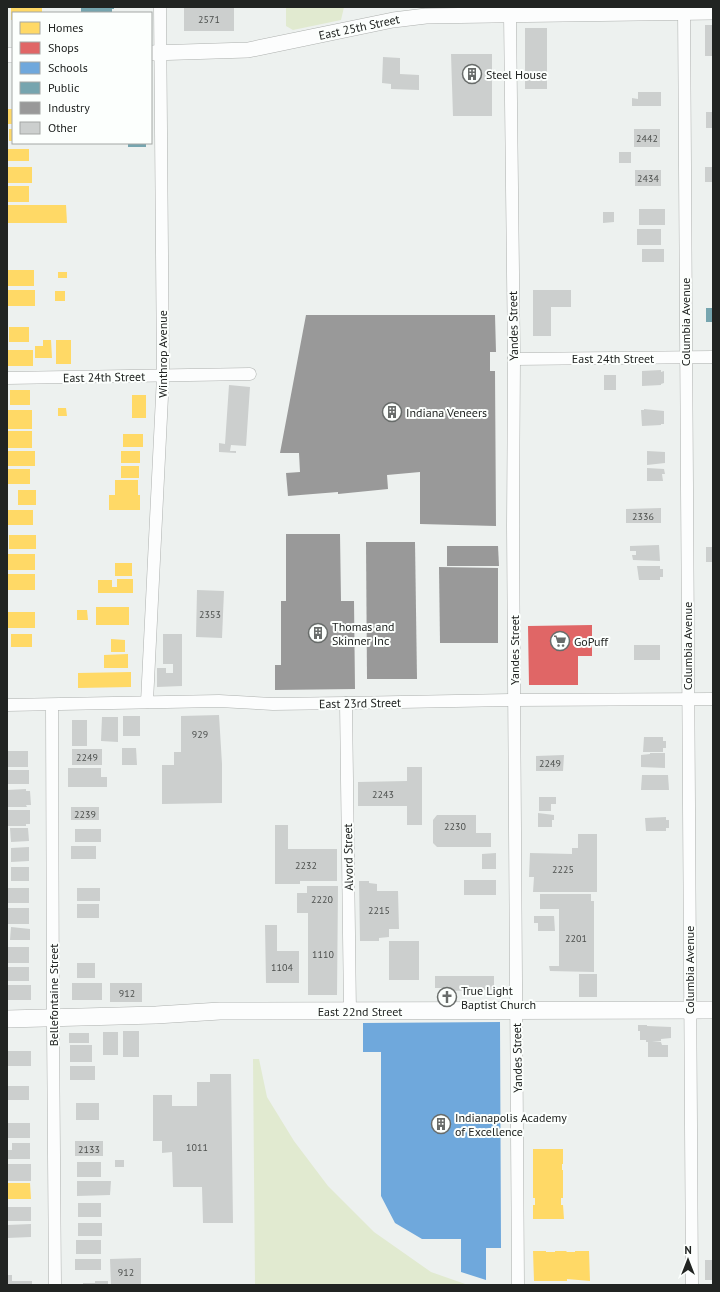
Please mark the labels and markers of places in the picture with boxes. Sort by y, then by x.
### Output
building icon: Steel House [461,63,483,85]
place label: Steel House [486,67,547,82]
building icon: Indiana Veneers [381,401,403,423]
place label: Indiana Veneers [406,405,487,420]
place label: Thomas and Skinner Inc [332,619,395,648]
building icon: Thomas and Skinner Inc [307,622,329,644]
supermarket icon: GoPuff [549,630,571,652]
place label: GoPuff [574,634,609,649]
place label: True Light Baptist Church [461,983,536,1012]
church icon: True Light Baptist Church [436,986,458,1008]
place label: Indianapolis Academy of Excellence [455,1110,567,1139]
building icon: Indianapolis Academy of Excellence [430,1113,452,1135]

